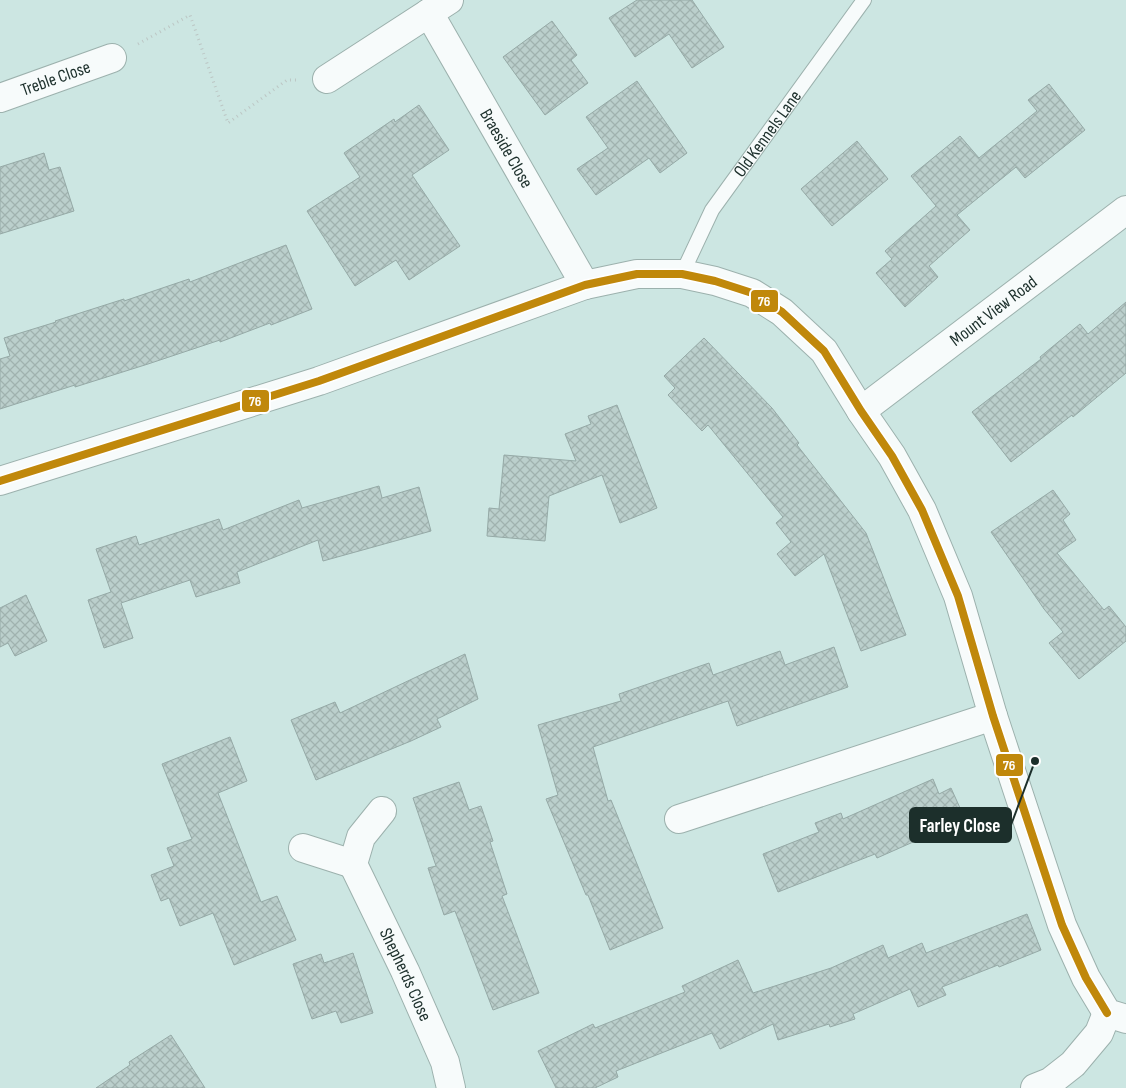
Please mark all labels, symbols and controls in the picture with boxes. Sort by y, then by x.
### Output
street label: Treble Close [18,57,93,101]
street label: Old Kennels Lane [729,87,806,181]
street label: Braeside Close [475,105,537,192]
street label: Mount View Road [946,271,1041,351]
line badge: 76 [750,289,779,313]
text: 76 [758,293,771,310]
line badge: 76 [241,389,270,413]
text: 76 [249,393,262,410]
line badge: 76 [995,753,1024,777]
text: 76 [1003,757,1016,774]
callout: Farley Close [910,808,1011,842]
text: Farley Close [920,815,1000,838]
street label: Shepherds Close [375,925,436,1024]

